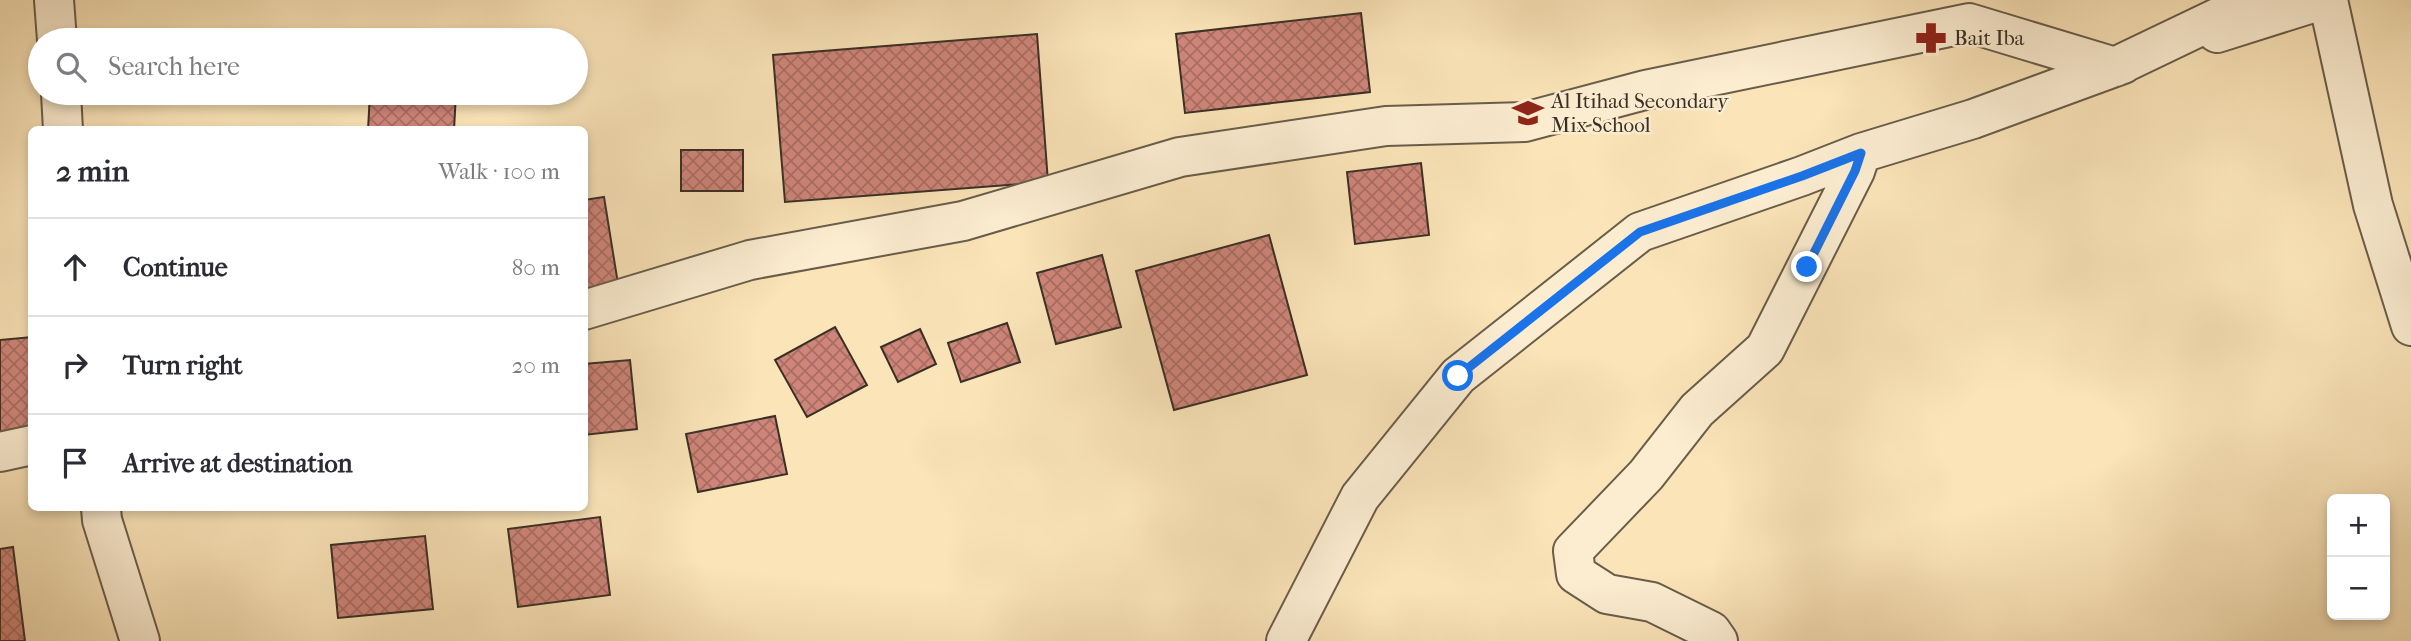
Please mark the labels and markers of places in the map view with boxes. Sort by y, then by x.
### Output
pharmacy icon: Bait Iba [1914,21,1948,55]
place label: Bait Iba [1954,26,2025,50]
place label: Al Itihad Secondary Mix School [1550,89,1729,137]
school or university icon: Al Itihad Secondary Mix School [1511,96,1545,130]

